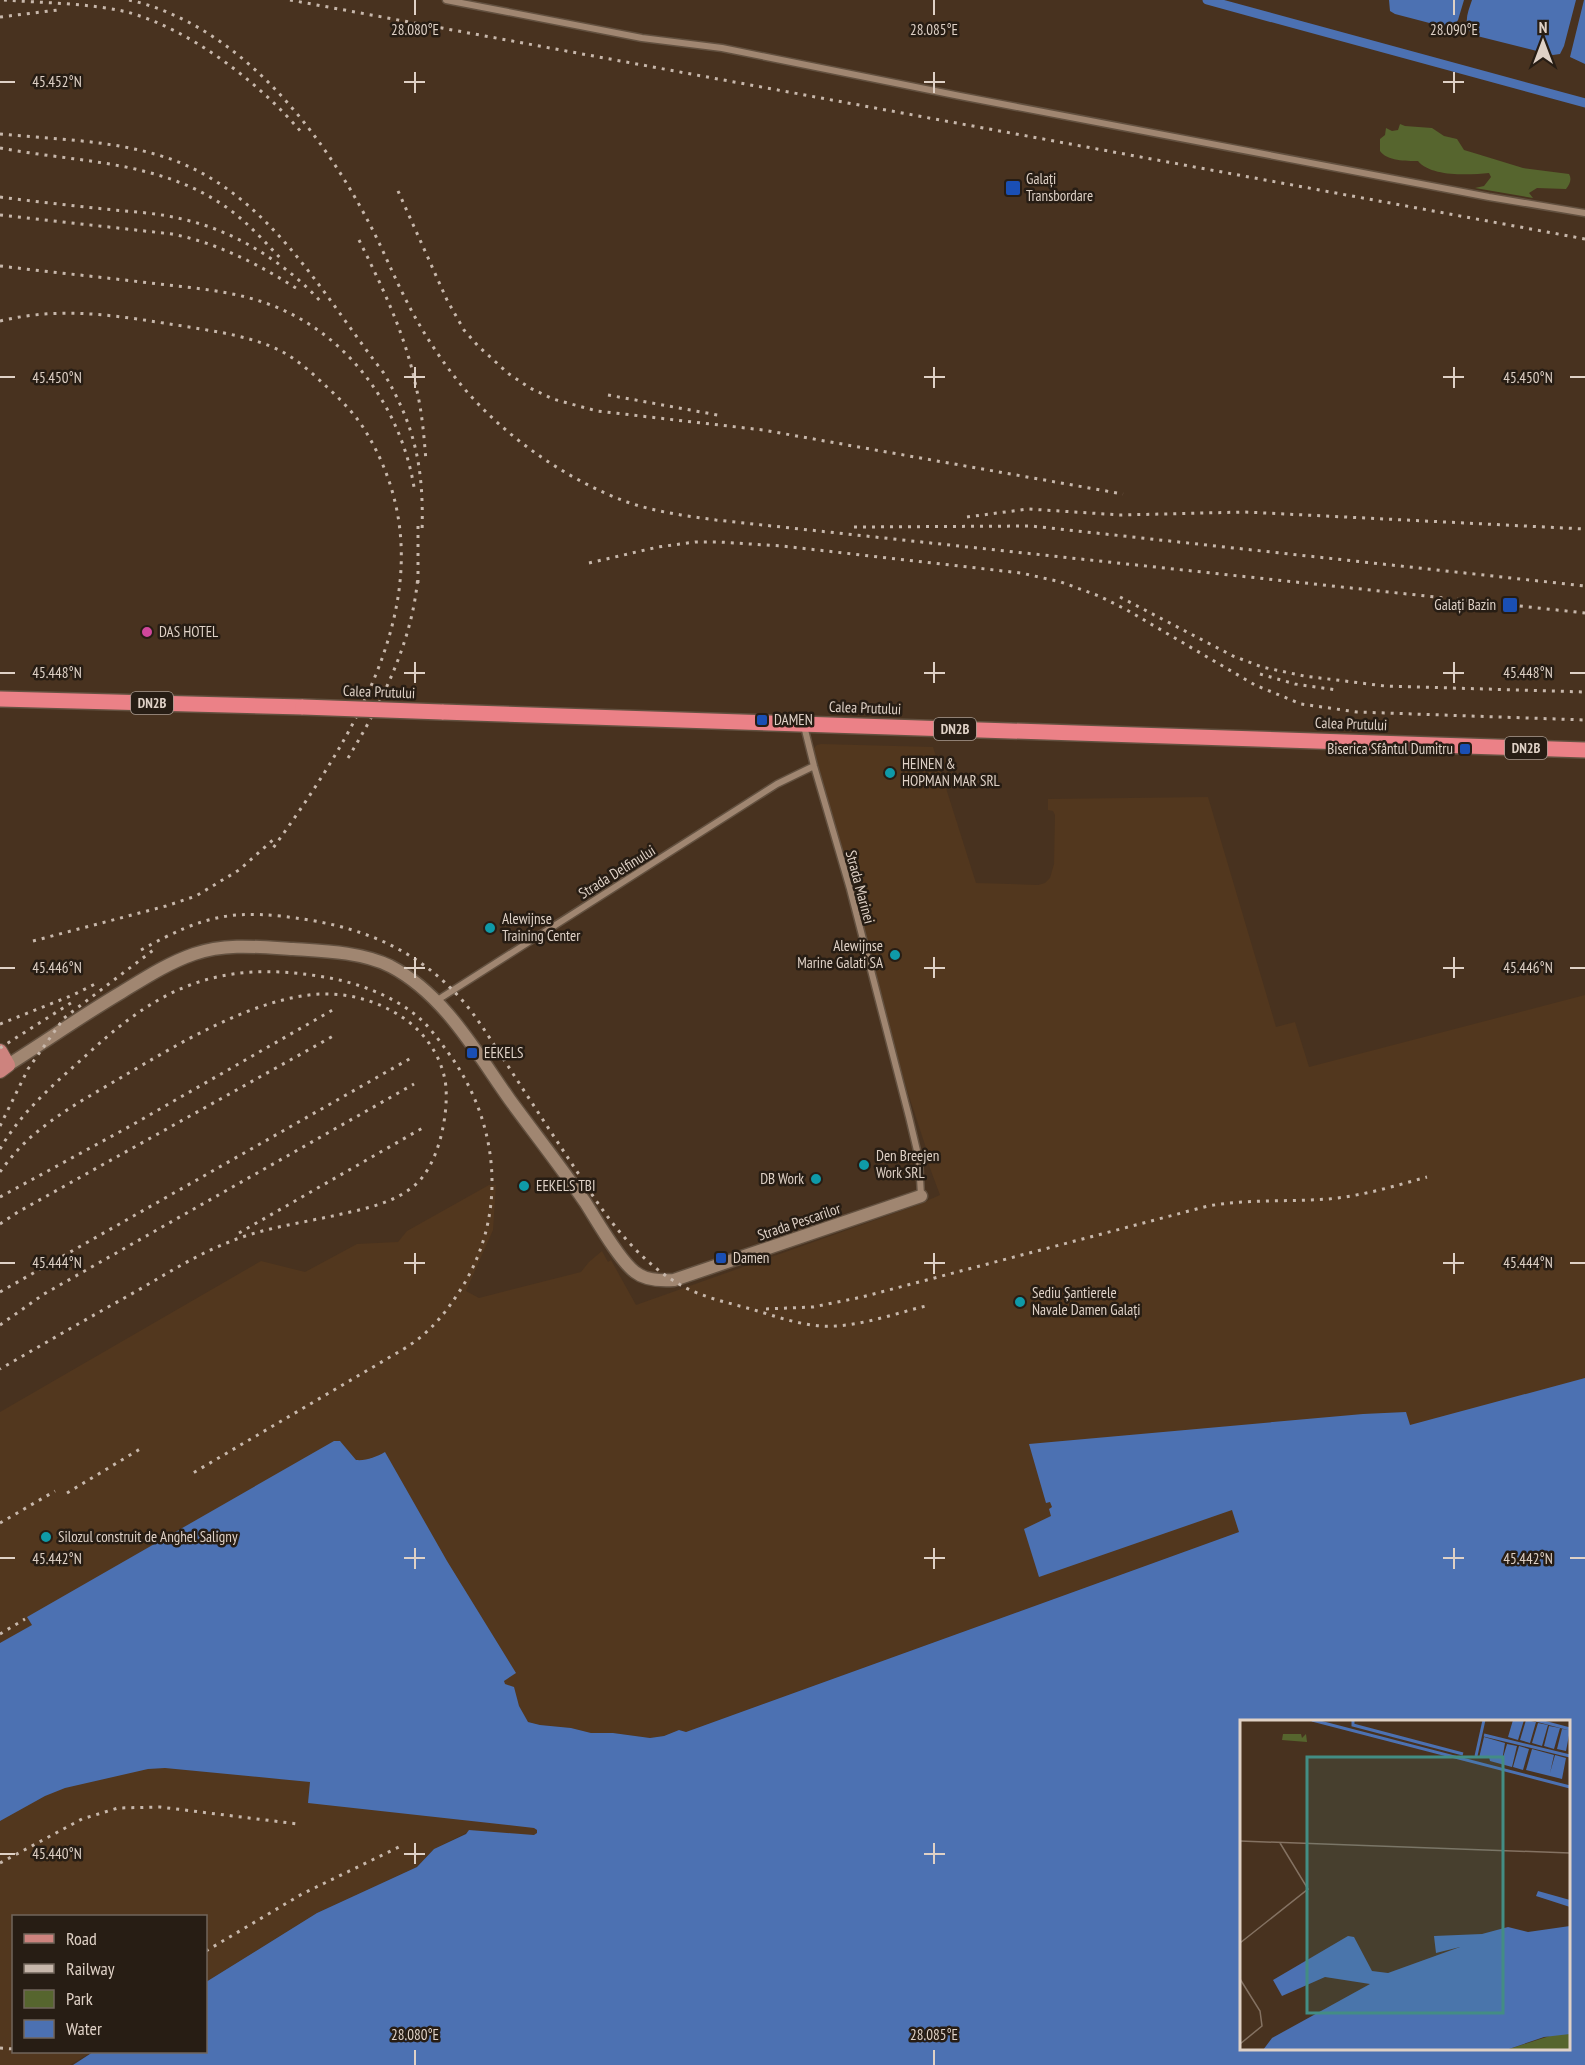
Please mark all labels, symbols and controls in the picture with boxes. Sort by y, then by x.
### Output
north arrow [1513,12,1573,72]
text: N [1539,17,1547,37]
text: 28.080°E [391,20,439,39]
text: 28.085°E [910,20,958,39]
text: 28.090°E [1430,20,1478,39]
text: 45.452°N [32,72,82,91]
place label: Galați Transbordare [1026,169,1093,205]
marker: Galați Transbordare [1004,179,1022,197]
text: 45.450°N [32,368,82,387]
text: 45.450°N [1503,368,1553,387]
place label: Galați Bazin [1434,595,1496,614]
marker: Galați Bazin [1501,596,1519,614]
place label: DAS HOTEL [159,622,219,641]
marker: DAS HOTEL [140,625,154,639]
text: 45.448°N [32,663,82,682]
text: 45.448°N [1503,663,1553,682]
street label: Calea Prutului [342,681,416,702]
road number: DN2B [131,692,173,714]
street label: Calea Prutului [828,697,902,718]
place label: DAMEN [774,710,813,729]
marker: DAMEN [755,713,769,727]
street label: Calea Prutului [1314,713,1388,734]
road number: DN2B [934,718,976,740]
road number: DN2B [1505,737,1547,759]
place label: Biserica Sfântul Dumitru [1327,739,1453,758]
marker: Biserica Sfântul Dumitru [1458,742,1472,756]
place label: HEINEN & HOPMAN MAR SRL [902,754,1001,790]
marker: HEINEN & HOPMAN MAR SRL [883,766,897,780]
street label: Strada Delfinului [575,841,659,903]
street label: Strada Marinei [842,848,879,926]
place label: Alewijnse Training Center [502,909,581,945]
marker: Alewijnse Training Center [483,921,497,935]
place label: Alewijnse Marine Galati SA [797,936,884,972]
marker: Alewijnse Marine Galati SA [888,948,902,962]
text: 45.446°N [32,958,82,977]
text: 45.446°N [1503,958,1553,977]
place label: EEKELS [484,1043,523,1062]
marker: EEKELS [465,1046,479,1060]
place label: Den Breejen Work SRL [876,1146,939,1182]
marker: Den Breejen Work SRL [857,1158,871,1172]
place label: DB Work [760,1169,804,1188]
marker: DB Work [809,1172,823,1186]
place label: EEKELS TBI [536,1176,595,1195]
marker: EEKELS TBI [517,1179,531,1193]
street label: Strada Pescarilor [755,1198,844,1245]
place label: Damen [733,1248,769,1267]
marker: Damen [714,1251,728,1265]
text: 45.444°N [32,1253,82,1272]
text: 45.444°N [1503,1253,1553,1272]
place label: Sediu Șantierele Navale Damen Galați [1032,1283,1141,1319]
marker: Sediu Șantierele Navale Damen Galați [1013,1295,1027,1309]
place label: Silozul construit de Anghel Saligny [58,1527,238,1546]
marker: Silozul construit de Anghel Saligny [39,1530,53,1544]
text: 45.442°N [32,1549,82,1568]
text: 45.442°N [1503,1549,1553,1568]
inset map [1240,1720,1570,2050]
text: 45.440°N [32,1844,82,1863]
legend [12,1915,207,2053]
text: Road [66,1927,97,1950]
text: Railway [66,1957,115,1980]
text: Park [66,1987,93,2010]
text: Water [66,2017,102,2040]
text: 28.080°E [391,2025,439,2044]
text: 28.085°E [910,2025,958,2044]

